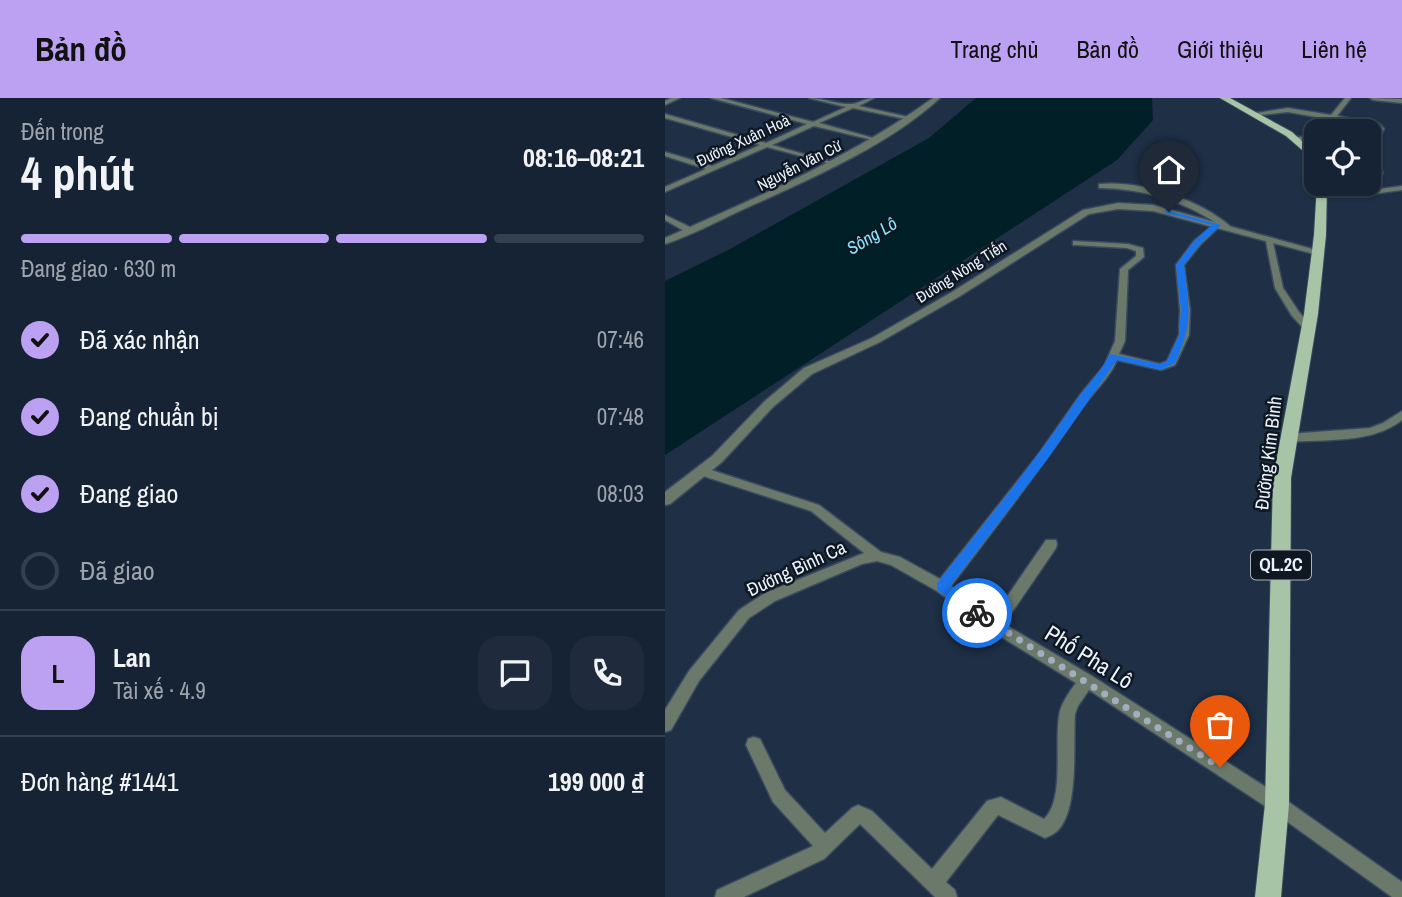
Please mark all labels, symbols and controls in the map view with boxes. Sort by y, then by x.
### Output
text: Bản đồ [35,27,127,71]
text: Trang chủ [951,33,1038,65]
text: Bản đồ [1076,33,1139,65]
text: Giới thiệu [1177,33,1263,65]
text: Liên hệ [1301,33,1367,65]
street label: Đường Xuân Hoà [693,108,794,171]
text: Đến trong [21,116,104,147]
map controls [1304,119,1381,196]
button: locate [1304,119,1381,196]
street label: Nguyễn Văn Cừ [753,134,845,196]
text: 08:16–08:21 [523,140,644,175]
pin [1139,140,1199,212]
text: 4 phút [21,142,134,204]
icon: home [1150,151,1188,189]
water label: Sông Lô [842,211,902,260]
street label: Đường Nông Tiến [911,234,1011,308]
text: Đang giao · 630 m [21,253,176,284]
icon: check [21,321,59,359]
text: Đã xác nhận [80,322,200,357]
text: 07:46 [597,324,644,355]
street label: Đường Kim Bình [1248,395,1288,511]
icon: check [21,398,59,436]
text: Đang chuẩn bị [80,399,219,434]
text: 07:48 [597,401,644,432]
icon: check [21,475,59,513]
text: Đang giao [80,476,178,511]
text: 08:03 [597,478,644,509]
street label: Đường Bình Ca [742,534,850,602]
road number: QL.2C [1251,550,1311,579]
text: Đã giao [80,553,155,588]
courier [942,578,1012,648]
icon: bike [958,594,996,632]
street label: Phố Pha Lô [1039,617,1139,696]
button: chat [478,636,552,710]
button: phone [570,636,644,710]
text: Lan [113,640,151,675]
text: L [51,656,65,691]
text: Tài xế · 4.9 [113,675,206,706]
pin [1190,695,1250,767]
icon: bag [1201,706,1239,744]
text: Đơn hàng #1441 [21,764,179,799]
text: 199 000 ₫ [548,764,644,799]

